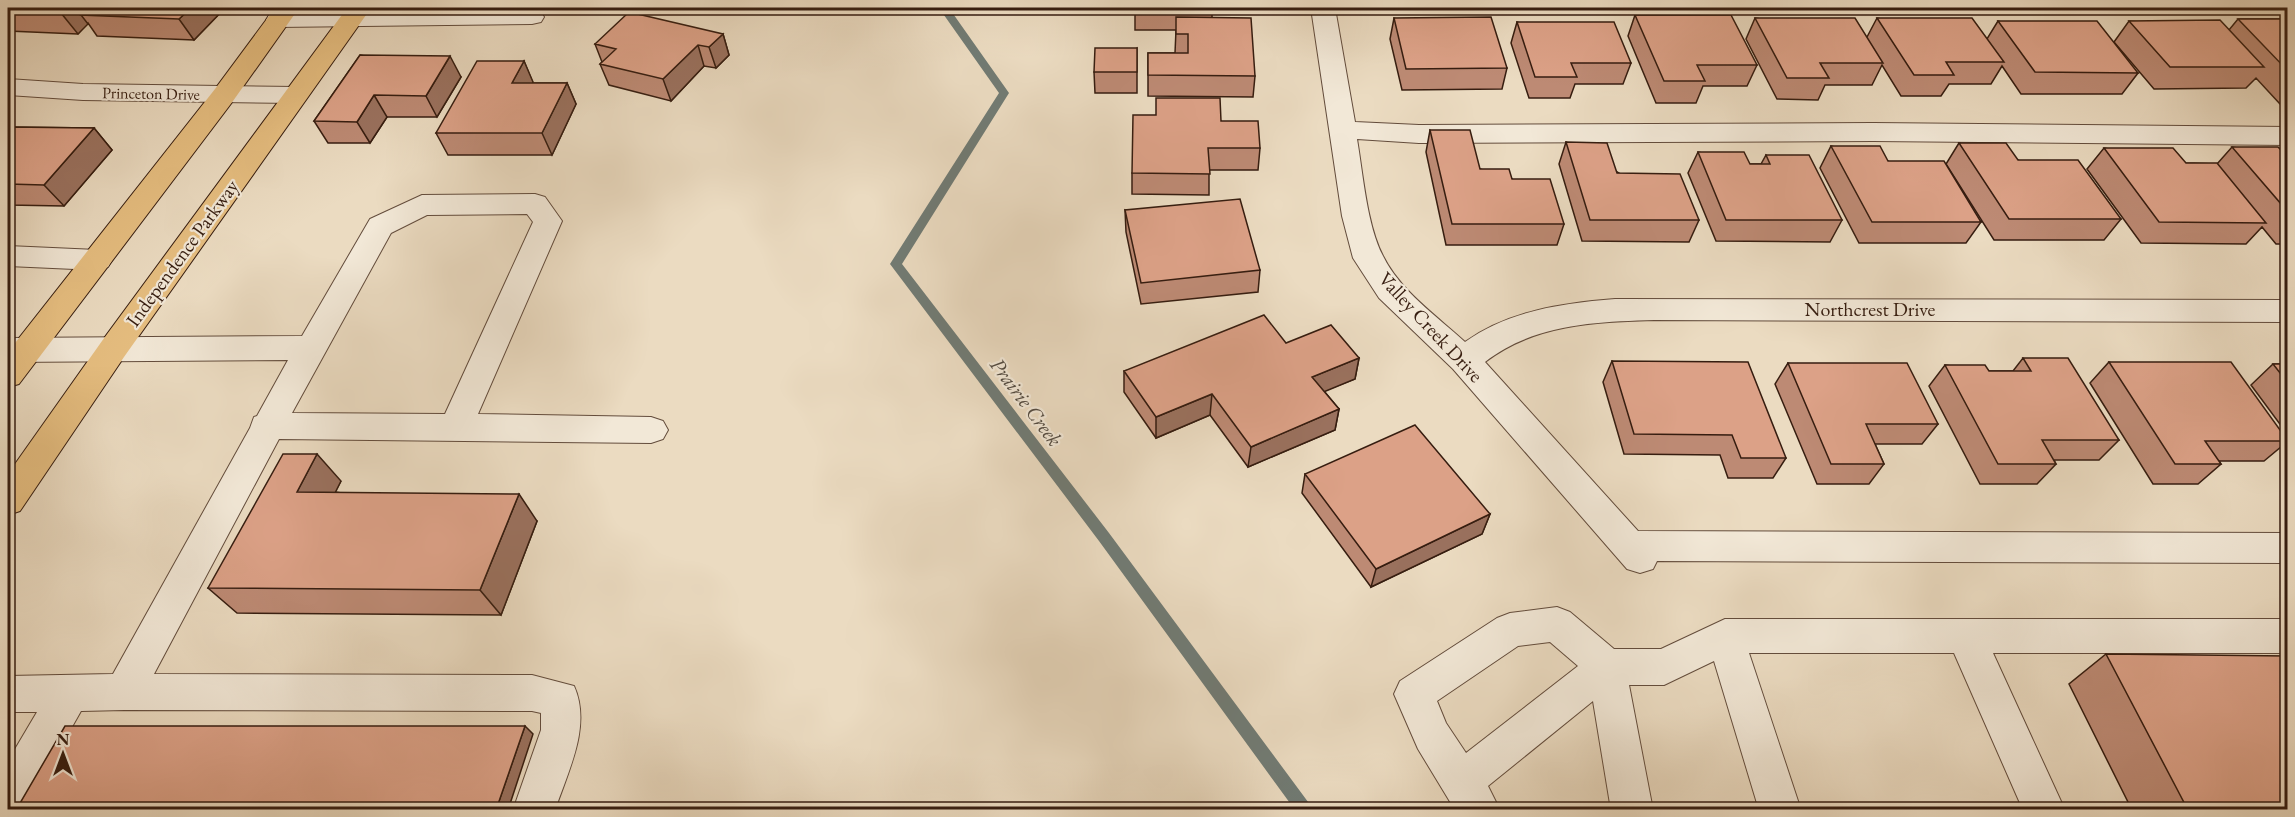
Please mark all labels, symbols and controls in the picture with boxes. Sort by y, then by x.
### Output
street label: Princeton Drive [102,82,200,105]
street label: Independence Parkway [120,174,244,332]
street label: Valley Creek Drive [1373,266,1489,388]
street label: Northcrest Drive [1805,296,1936,322]
water label: Prairie Creek [984,352,1069,452]
north arrow [33,724,93,784]
text: N [57,729,70,750]

